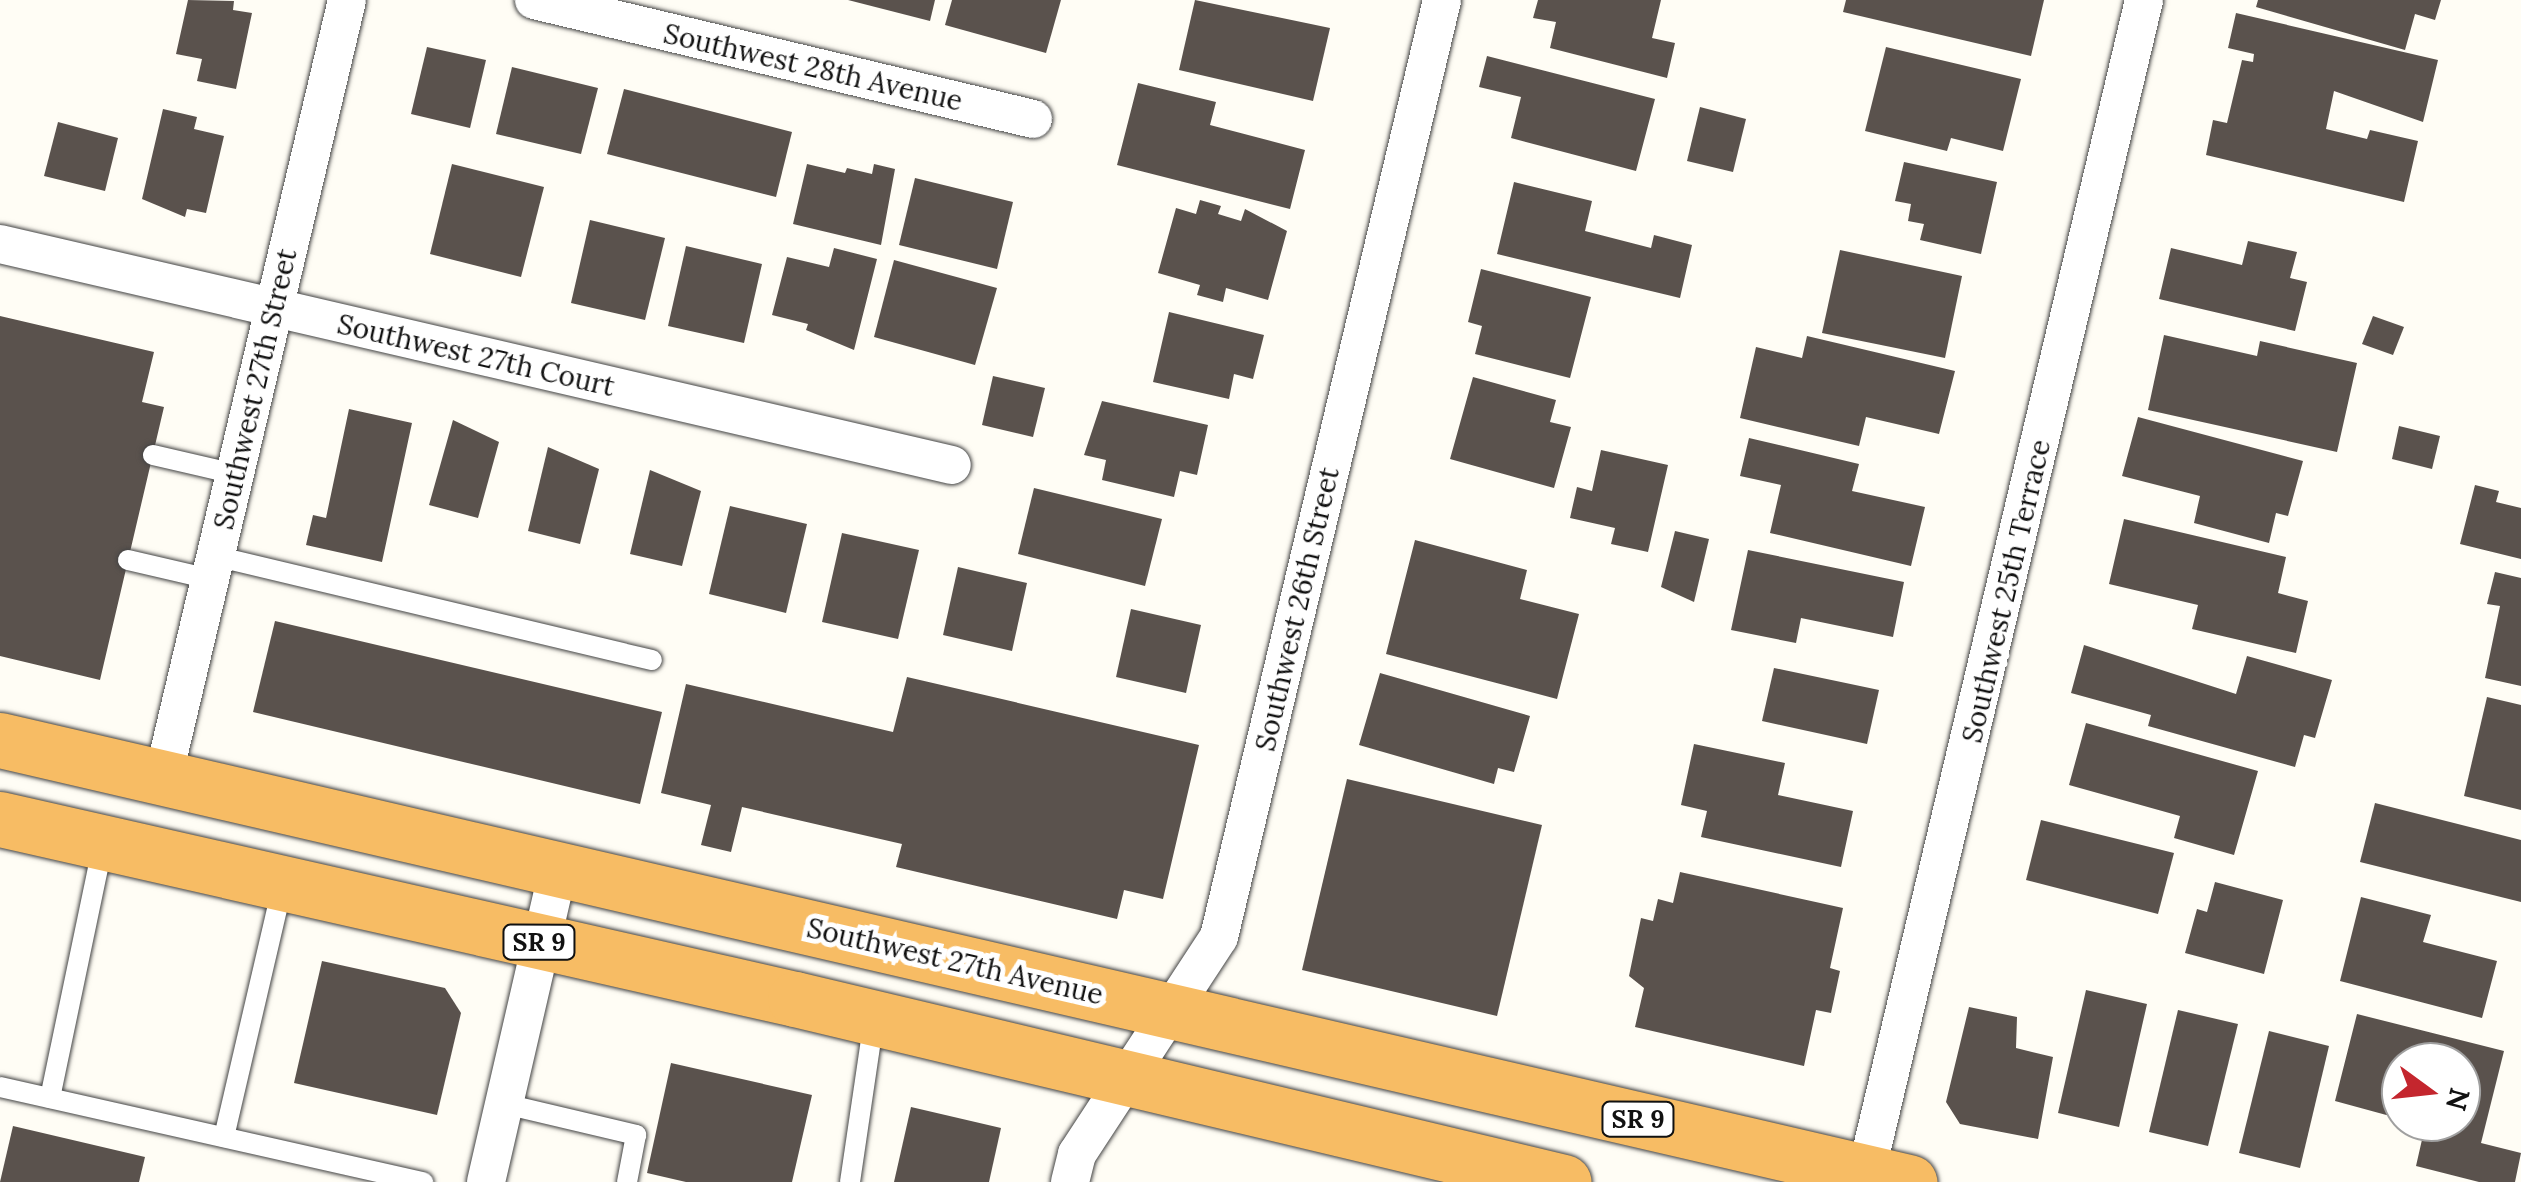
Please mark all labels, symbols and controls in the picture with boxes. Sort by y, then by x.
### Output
street label: Southwest 28th Avenue [660,16,966,118]
street label: Southwest 27th Street [206,245,304,533]
street label: Southwest 27th Court [334,307,618,403]
street label: Southwest 25th Terrace [1955,436,2057,746]
street label: Southwest 26th Street [1248,464,1346,754]
street label: Southwest 27th Avenue [804,911,1106,1011]
road number: SR 9 [502,922,576,962]
north arrow [2381,1042,2481,1142]
text: N [2438,1084,2478,1114]
road number: SR 9 [1600,1099,1676,1139]

